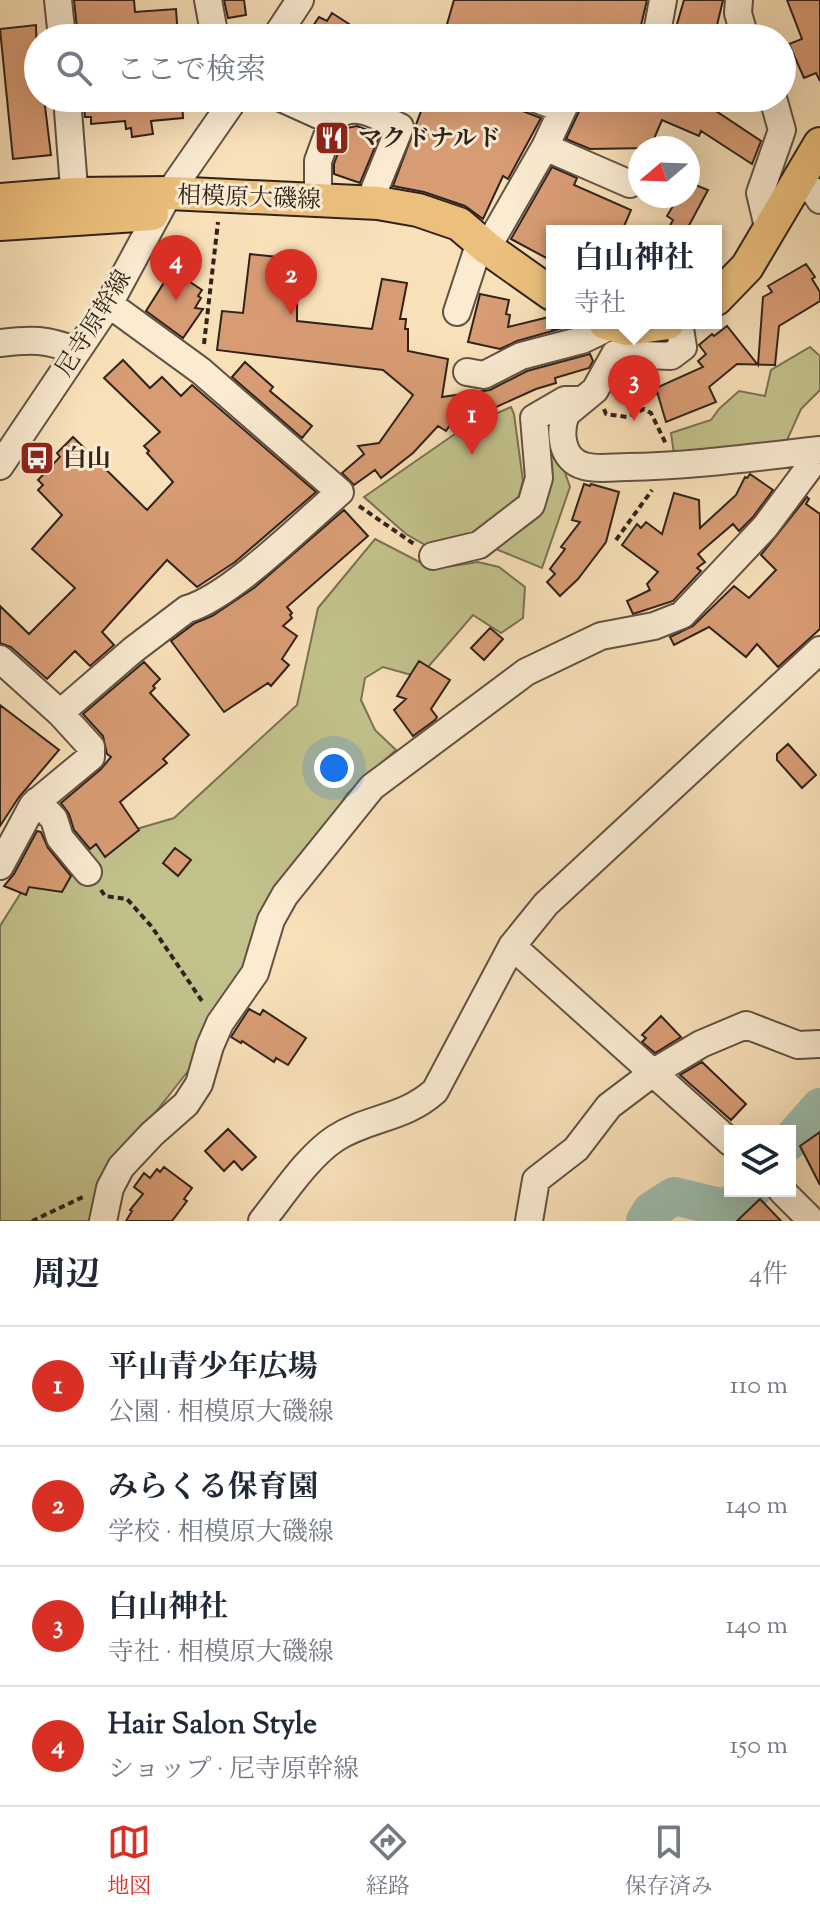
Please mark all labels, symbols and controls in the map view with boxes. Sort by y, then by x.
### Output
search box [24,24,796,112]
icon: search [52,46,96,90]
text: ここで検索 [116,50,266,93]
restaurant icon: マクドナルド [313,119,351,157]
place label: マクドナルド [358,123,501,157]
north arrow [628,136,700,208]
street label: 相模原大磯線 [176,179,321,219]
popup [546,225,722,329]
pin: 4 [150,235,202,301]
text: 白山神社 [574,238,694,281]
pin: 2 [265,249,317,315]
street label: 尼寺原幹線 [48,264,141,384]
text: 寺社 [574,286,626,323]
pin: 3 [608,355,660,421]
pin: 1 [446,389,498,455]
bus stop icon: 白山 [18,439,56,477]
place label: 白山 [63,443,111,477]
your location [314,748,354,788]
map controls [724,1125,796,1197]
button: layers [724,1125,796,1197]
text: 周辺 [32,1252,100,1301]
text: 4件 [749,1257,788,1294]
text: 平山青少年広場 [108,1347,318,1390]
text: 1 [54,1368,62,1405]
text: 110 m [730,1368,788,1405]
text: 公園 · 相模原大磯線 [108,1395,334,1432]
text: みらくる保育園 [108,1467,318,1510]
text: 2 [52,1488,64,1525]
text: 140 m [725,1488,788,1525]
text: 学校 · 相模原大磯線 [108,1515,334,1552]
text: 白山神社 [108,1587,228,1630]
text: 3 [53,1608,63,1645]
text: 140 m [725,1608,788,1645]
text: 寺社 · 相模原大磯線 [108,1635,334,1672]
text: Hair Salon Style [108,1704,317,1747]
text: 4 [51,1728,65,1765]
text: 150 m [729,1728,788,1765]
text: ショップ · 尼寺原幹線 [108,1752,359,1789]
tab: 地図 [107,1820,151,1904]
tab: 経路 [366,1820,410,1904]
tab: 保存済み [625,1820,713,1904]

